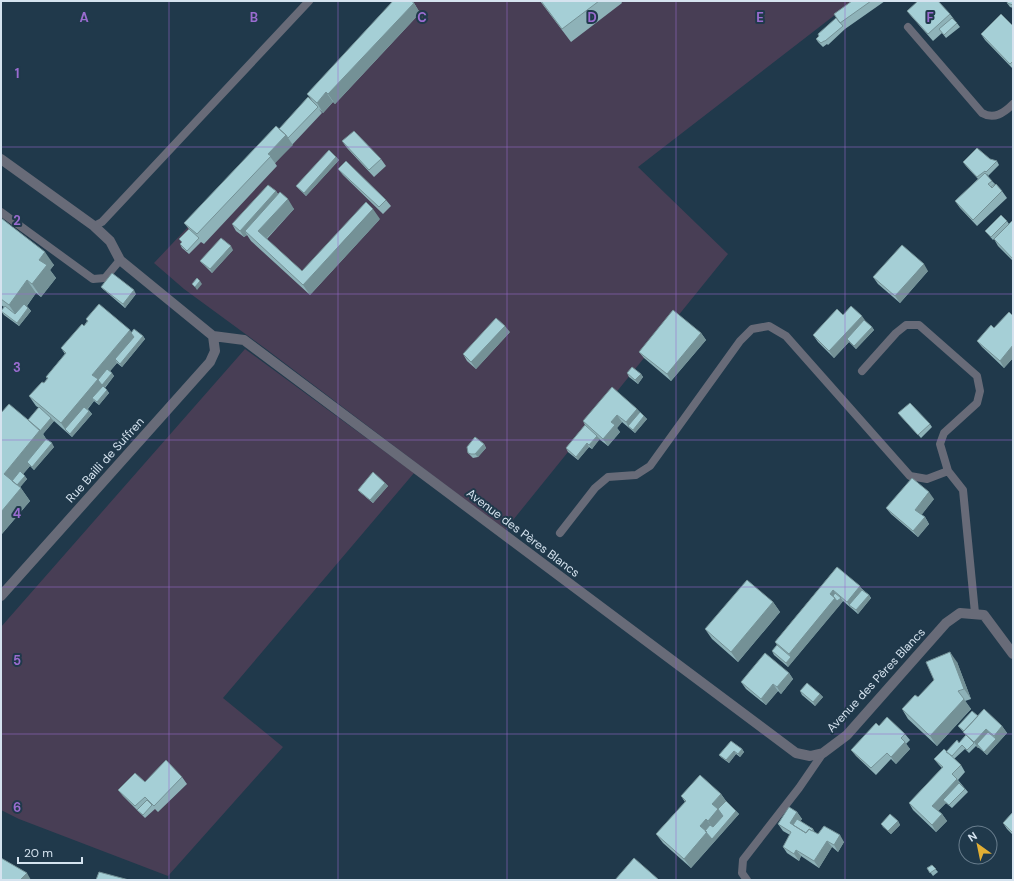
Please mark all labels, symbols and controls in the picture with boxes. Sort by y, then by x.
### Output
text: A [79,9,89,26]
text: B [250,9,258,26]
text: C [417,9,427,26]
text: D [587,9,597,26]
text: E [756,9,764,26]
text: F [926,9,934,26]
text: 1 [15,65,19,82]
text: 2 [13,212,21,229]
text: 3 [13,359,21,376]
street label: Rue Bailli de Suffren [62,414,148,506]
street label: Avenue des Pères Blancs [463,485,583,581]
text: 4 [13,505,21,522]
street label: Avenue des Pères Blancs [823,624,929,736]
text: 5 [13,652,21,669]
text: 6 [13,799,21,816]
north arrow [958,825,998,865]
text: N [965,829,980,845]
scale bar [18,839,82,865]
text: 20 m [24,845,53,861]

